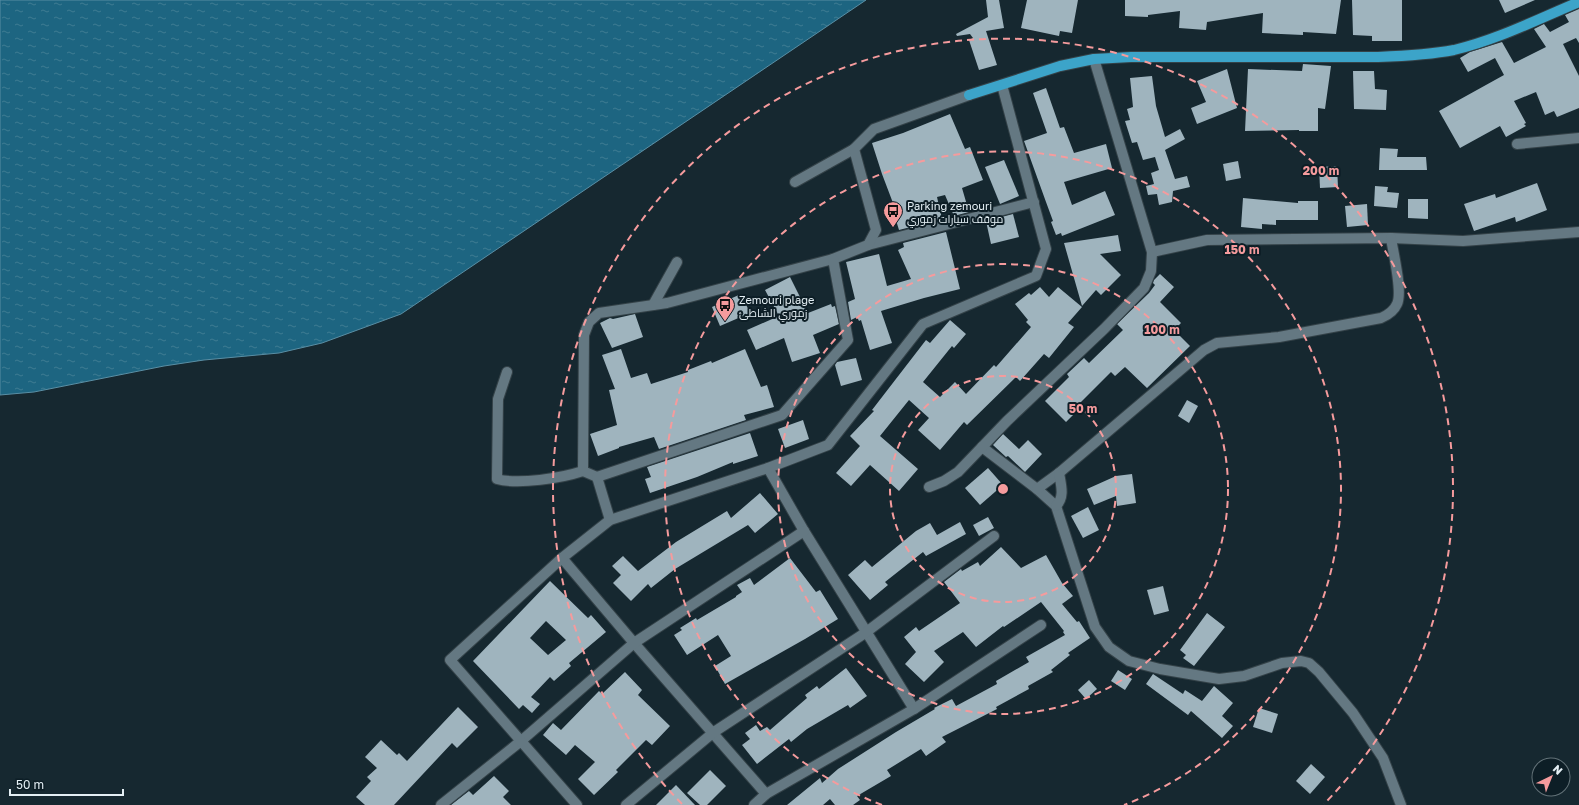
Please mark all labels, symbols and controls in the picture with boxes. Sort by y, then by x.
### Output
text: 200 m [1303,163,1339,178]
place label: Parking zemouri موقف سيارات زموري [907,199,1003,228]
bus stop icon: Parking zemouri موقف سيارات زموري [882,200,904,228]
text: 150 m [1225,242,1259,257]
place label: Zemouri plage زموري الشاطئ [739,293,814,322]
bus stop icon: Zemouri plage زموري الشاطئ [714,294,736,322]
text: 100 m [1144,322,1180,337]
text: 50 m [1069,401,1097,416]
centre of rings [996,482,1010,496]
north arrow [1531,757,1571,797]
text: N [1551,762,1566,777]
scale bar [10,771,123,797]
text: 50 m [16,777,44,792]

